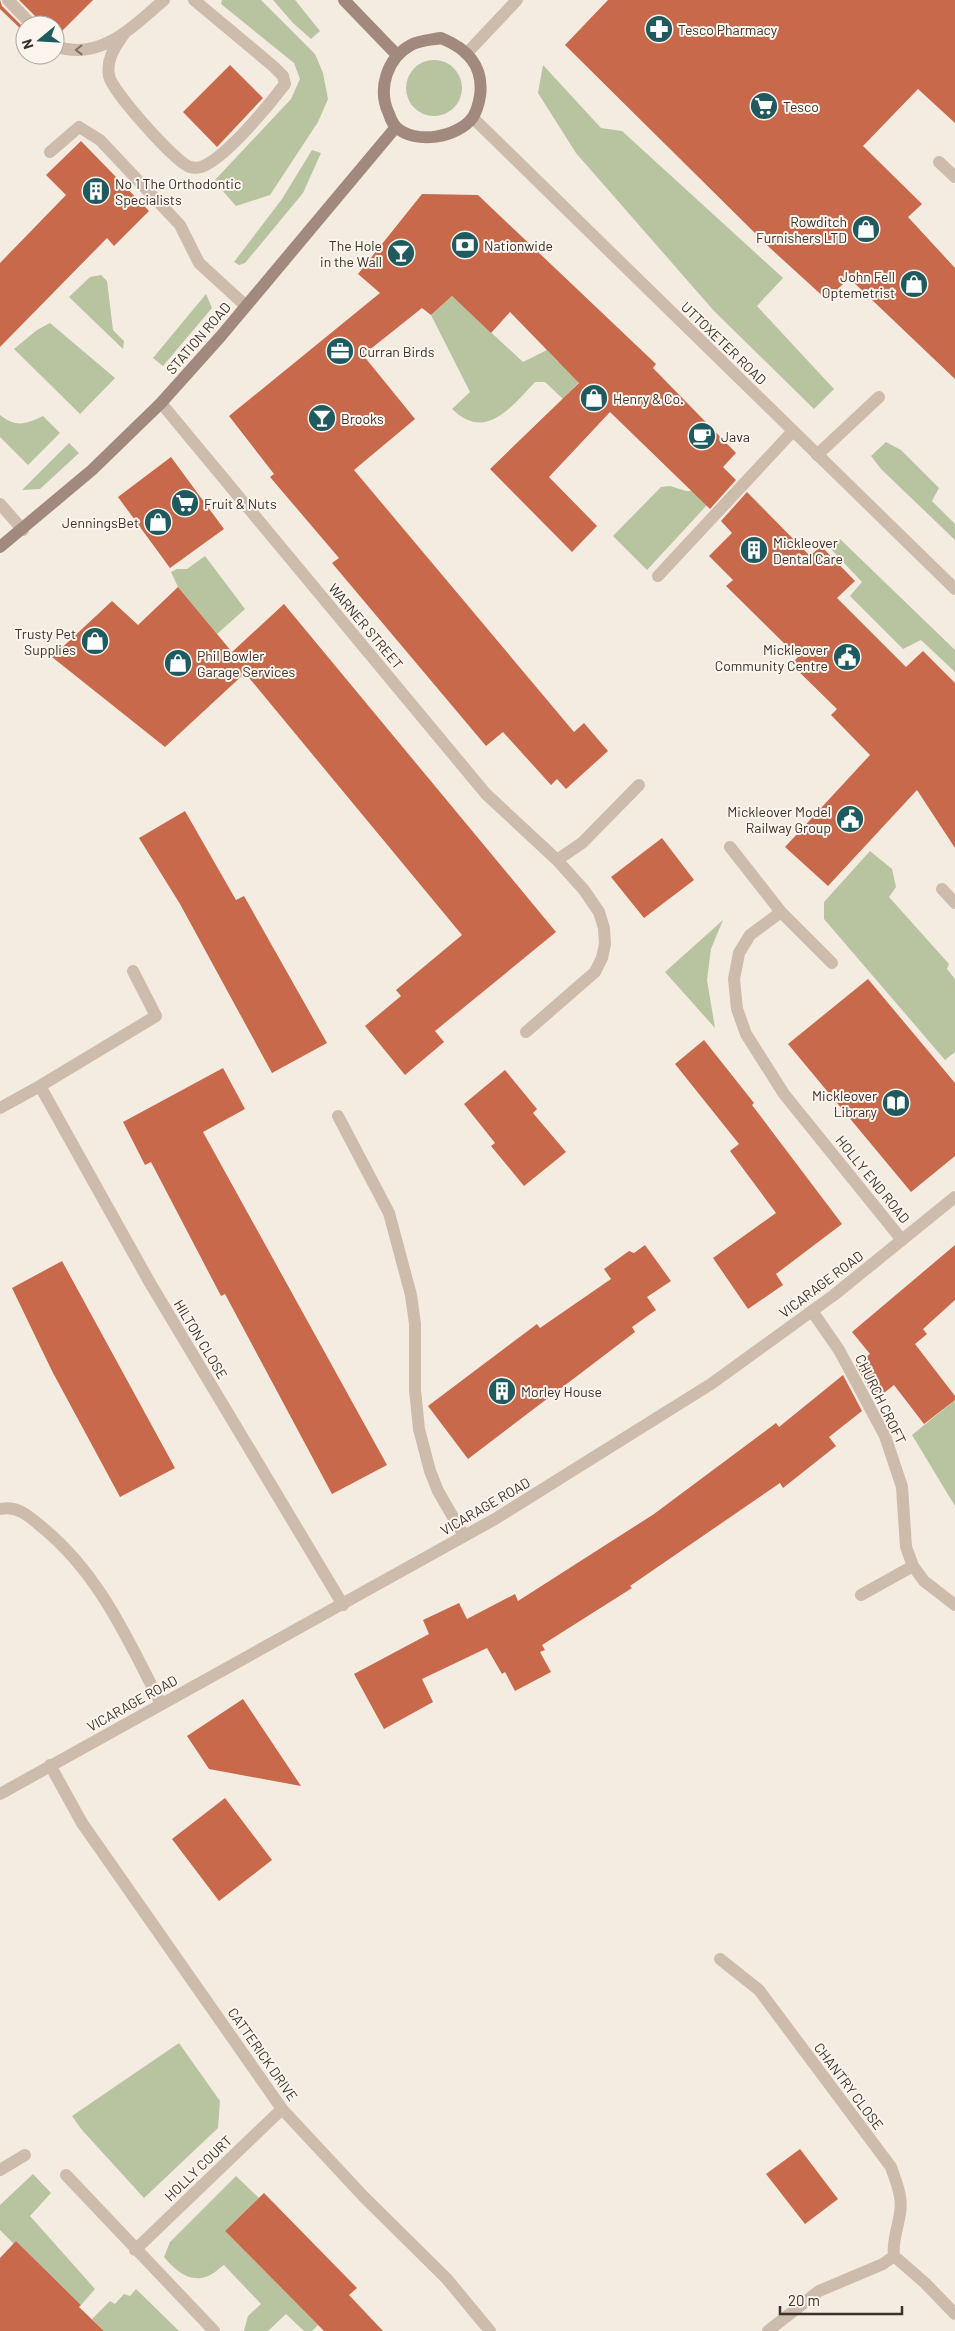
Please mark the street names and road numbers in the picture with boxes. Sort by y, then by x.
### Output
street label: UTTOXETER ROAD [678,298,770,388]
street label: STATION ROAD [162,299,234,377]
street label: WARNER STREET [325,580,407,672]
street label: HOLLY END ROAD [832,1132,914,1226]
street label: VICARAGE ROAD [776,1247,866,1321]
street label: HILTON CLOSE [171,1296,231,1382]
street label: CHURCH CROFT [852,1351,910,1447]
street label: VICARAGE ROAD [437,1474,533,1538]
street label: VICARAGE ROAD [84,1671,180,1735]
street label: CATTERICK DRIVE [225,2004,301,2104]
street label: CHANTRY CLOSE [811,2039,887,2133]
street label: HOLLY COURT [161,2132,235,2204]

